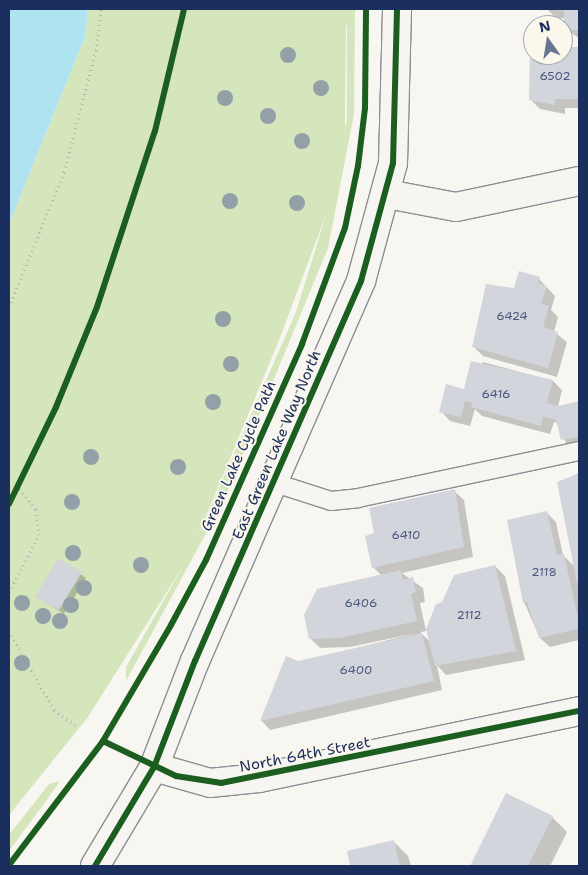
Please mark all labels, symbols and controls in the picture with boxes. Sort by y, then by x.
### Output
north arrow [523,15,573,65]
text: N [537,16,552,36]
house number: 6502 [539,70,571,84]
house number: 6424 [496,310,528,324]
street label: East Green Lake Way North [229,348,325,542]
street label: Green Lake Cycle Path [198,378,280,534]
house number: 6416 [482,388,510,402]
house number: 6410 [392,529,420,543]
house number: 2118 [531,566,557,580]
house number: 6406 [345,597,377,611]
house number: 2112 [456,609,482,623]
house number: 6400 [340,664,372,678]
street label: North 64th Street [238,733,372,777]

